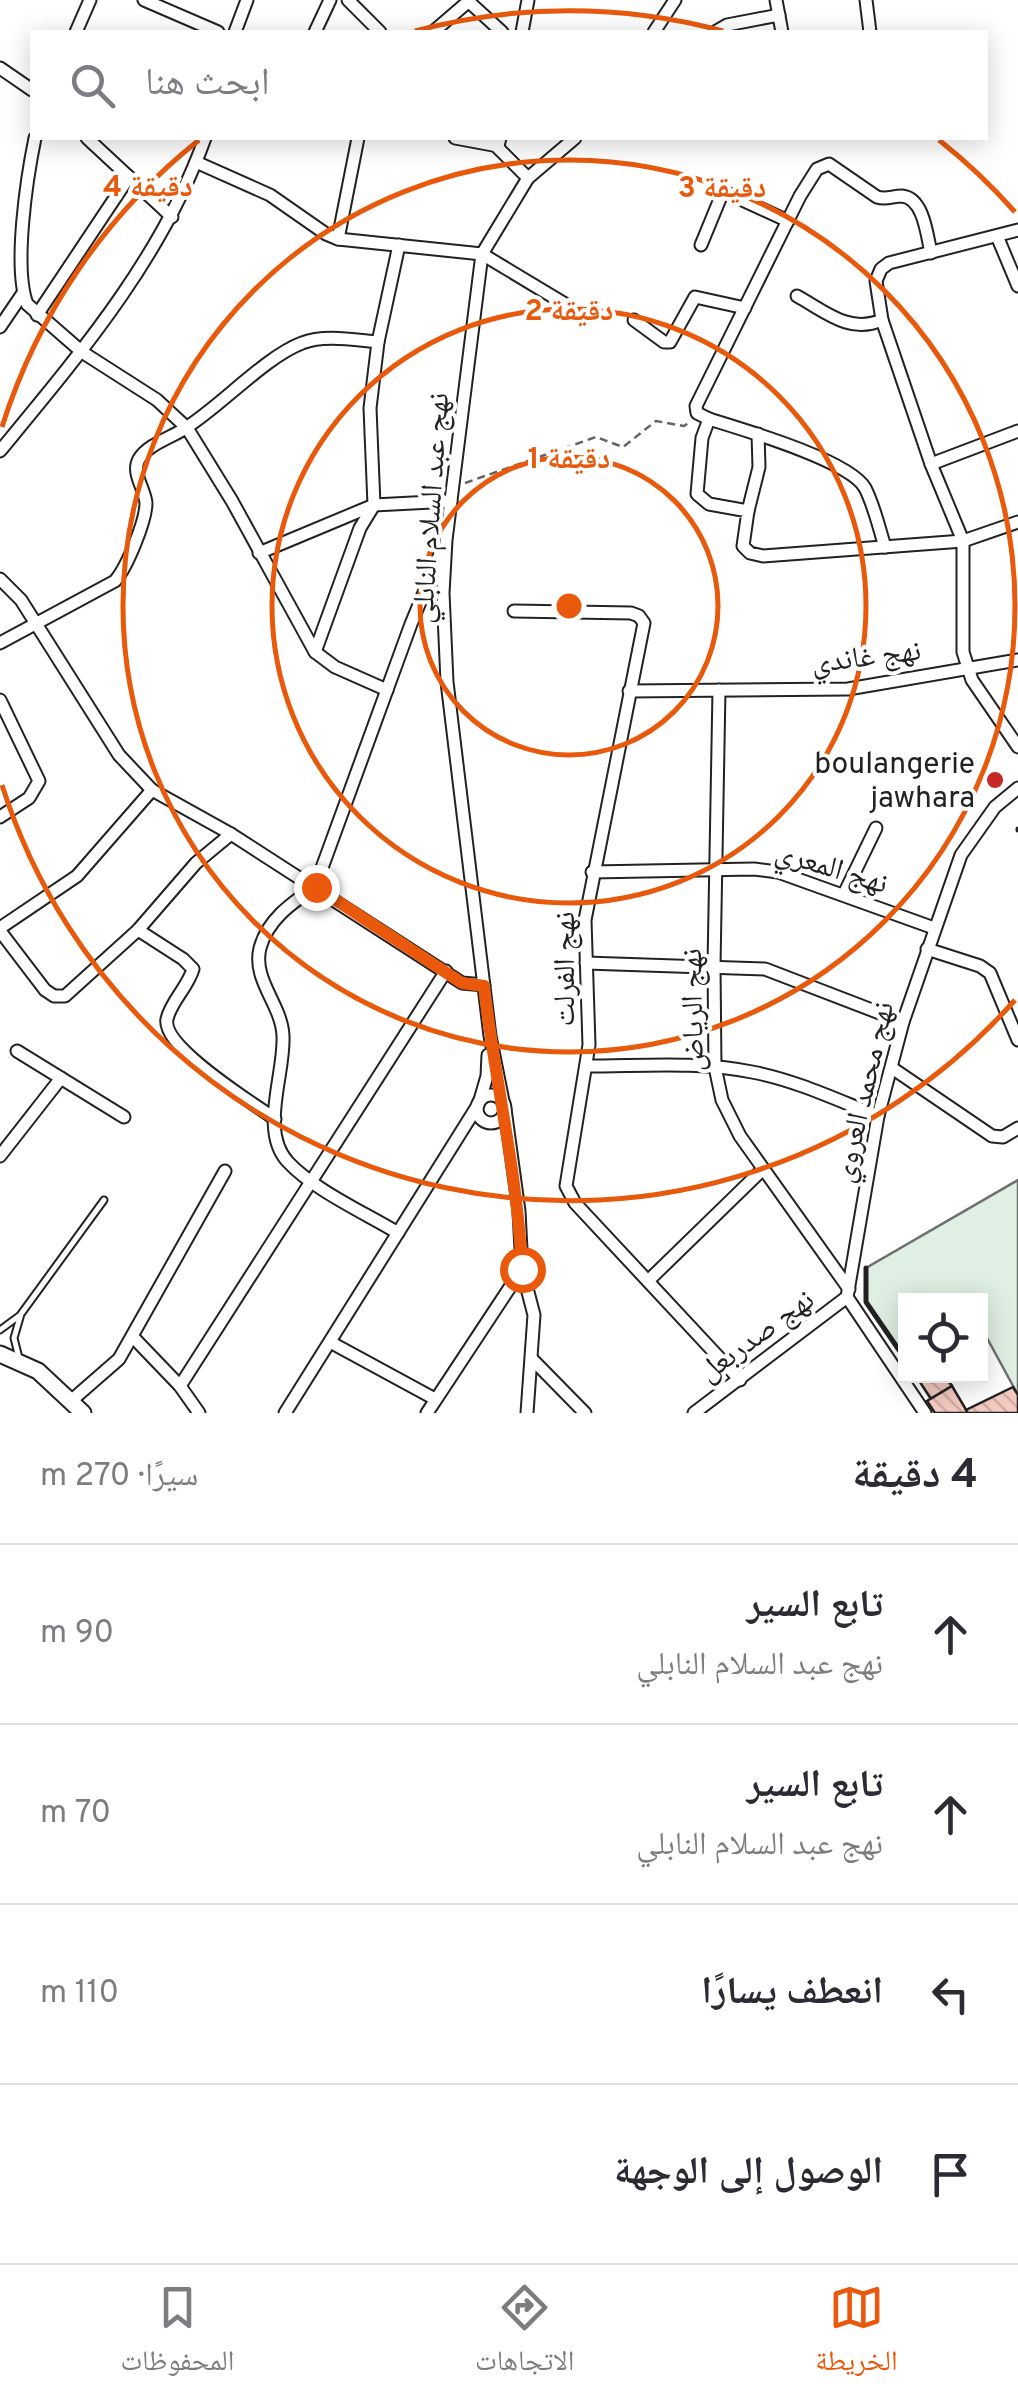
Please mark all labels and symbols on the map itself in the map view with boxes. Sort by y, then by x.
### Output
text: 4 دقيقة [103,170,193,207]
text: 3 دقيقة [678,171,766,208]
text: 2 دقيقة [525,294,613,331]
street label: نهج عبد السلام النابلي [406,391,462,625]
text: 1 دقيقة [528,442,610,479]
centre of rings [551,588,587,624]
street label: نهج غاندي [809,633,924,686]
place label: boulangerie jawhara [814,747,975,818]
marker: boulangerie jawhara [984,769,1006,791]
street label: نهج المعري [770,835,892,906]
route end [294,865,340,911]
street label: نهج الفرلت [548,912,585,1026]
street label: نهج الرياض [675,948,714,1072]
street label: نهج محمد العروي [827,998,907,1187]
route start [500,1247,546,1293]
street label: نهج صدربعل [692,1283,823,1392]

